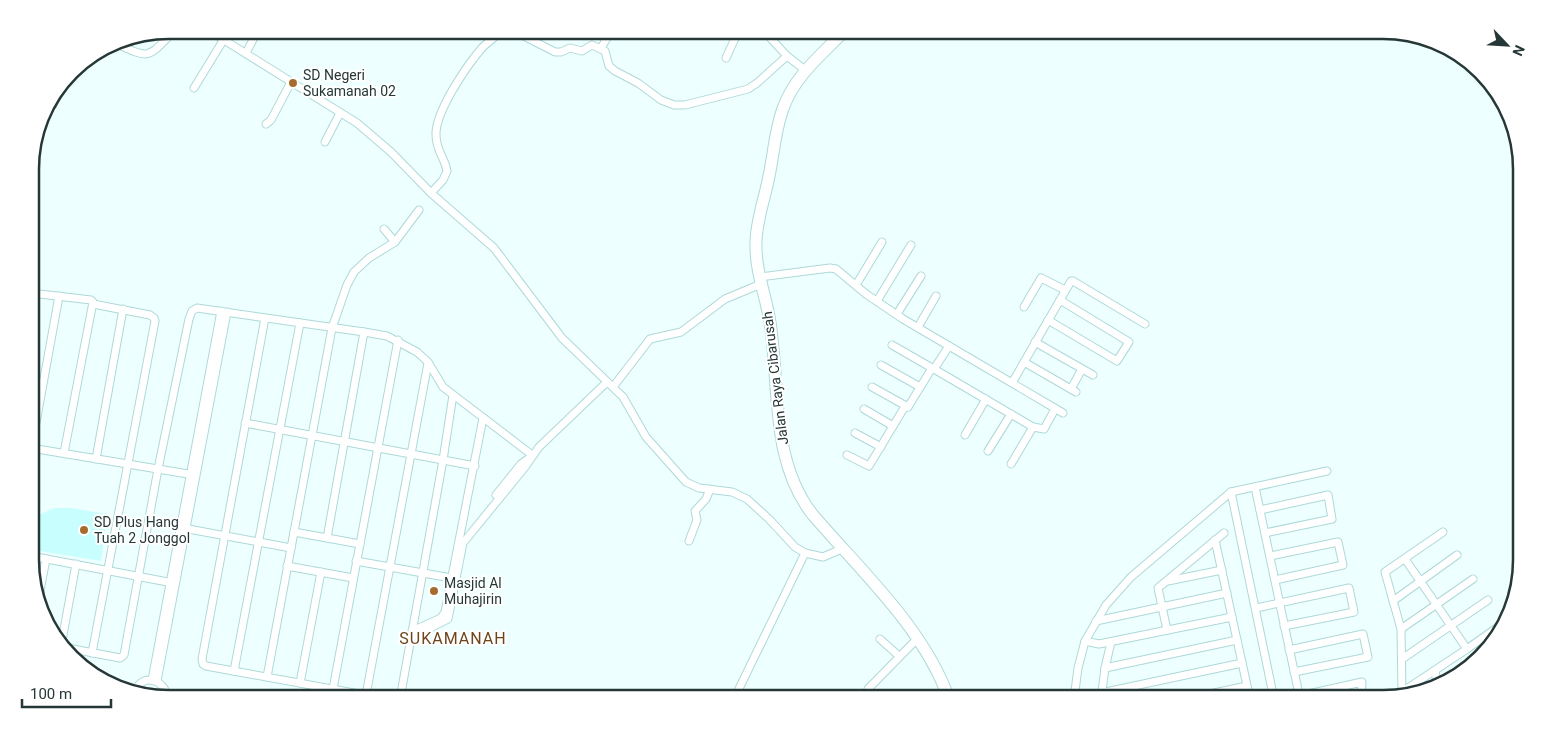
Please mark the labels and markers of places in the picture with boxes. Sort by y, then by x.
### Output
place label: SD Negeri Sukamanah 02 [303,67,396,99]
marker: SD Negeri Sukamanah 02 [287,77,299,89]
place label: SD Plus Hang Tuah 2 Jonggol [94,514,190,546]
marker: SD Plus Hang Tuah 2 Jonggol [78,524,90,536]
place label: Masjid Al Muhajirin [444,575,502,607]
marker: Masjid Al Muhajirin [428,585,440,597]

